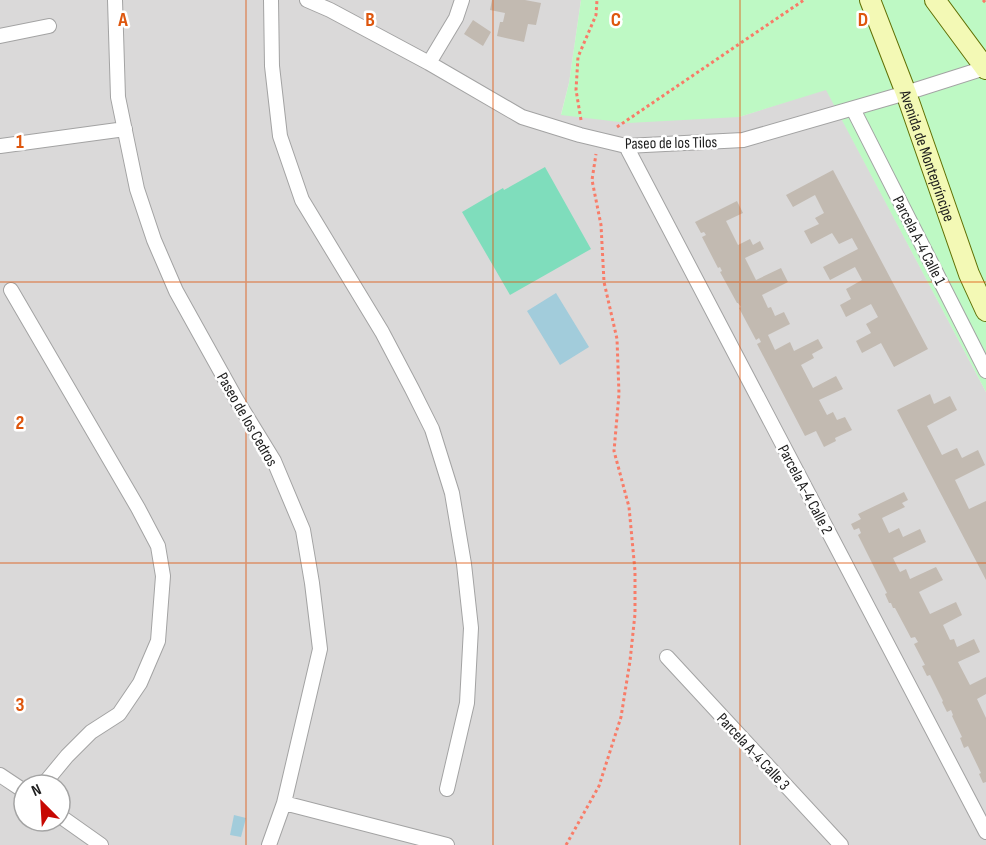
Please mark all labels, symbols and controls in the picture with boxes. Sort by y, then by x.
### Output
text: A [117,8,128,32]
text: B [365,8,375,32]
text: C [611,8,621,32]
text: D [858,8,868,32]
street label: Avenida de Montepríncipe [894,87,958,224]
text: 1 [16,130,24,154]
street label: Paseo de los Tilos [625,133,718,154]
street label: Parcela A-4 Calle 1 [888,193,949,289]
street label: Paseo de los Cedros [212,370,281,470]
text: 2 [16,411,24,435]
street label: Parcela A-4 Calle 2 [773,442,836,538]
text: 3 [16,693,25,717]
street label: Parcela A-4 Calle 3 [712,710,793,794]
north arrow [12,773,72,833]
text: N [29,780,44,801]

